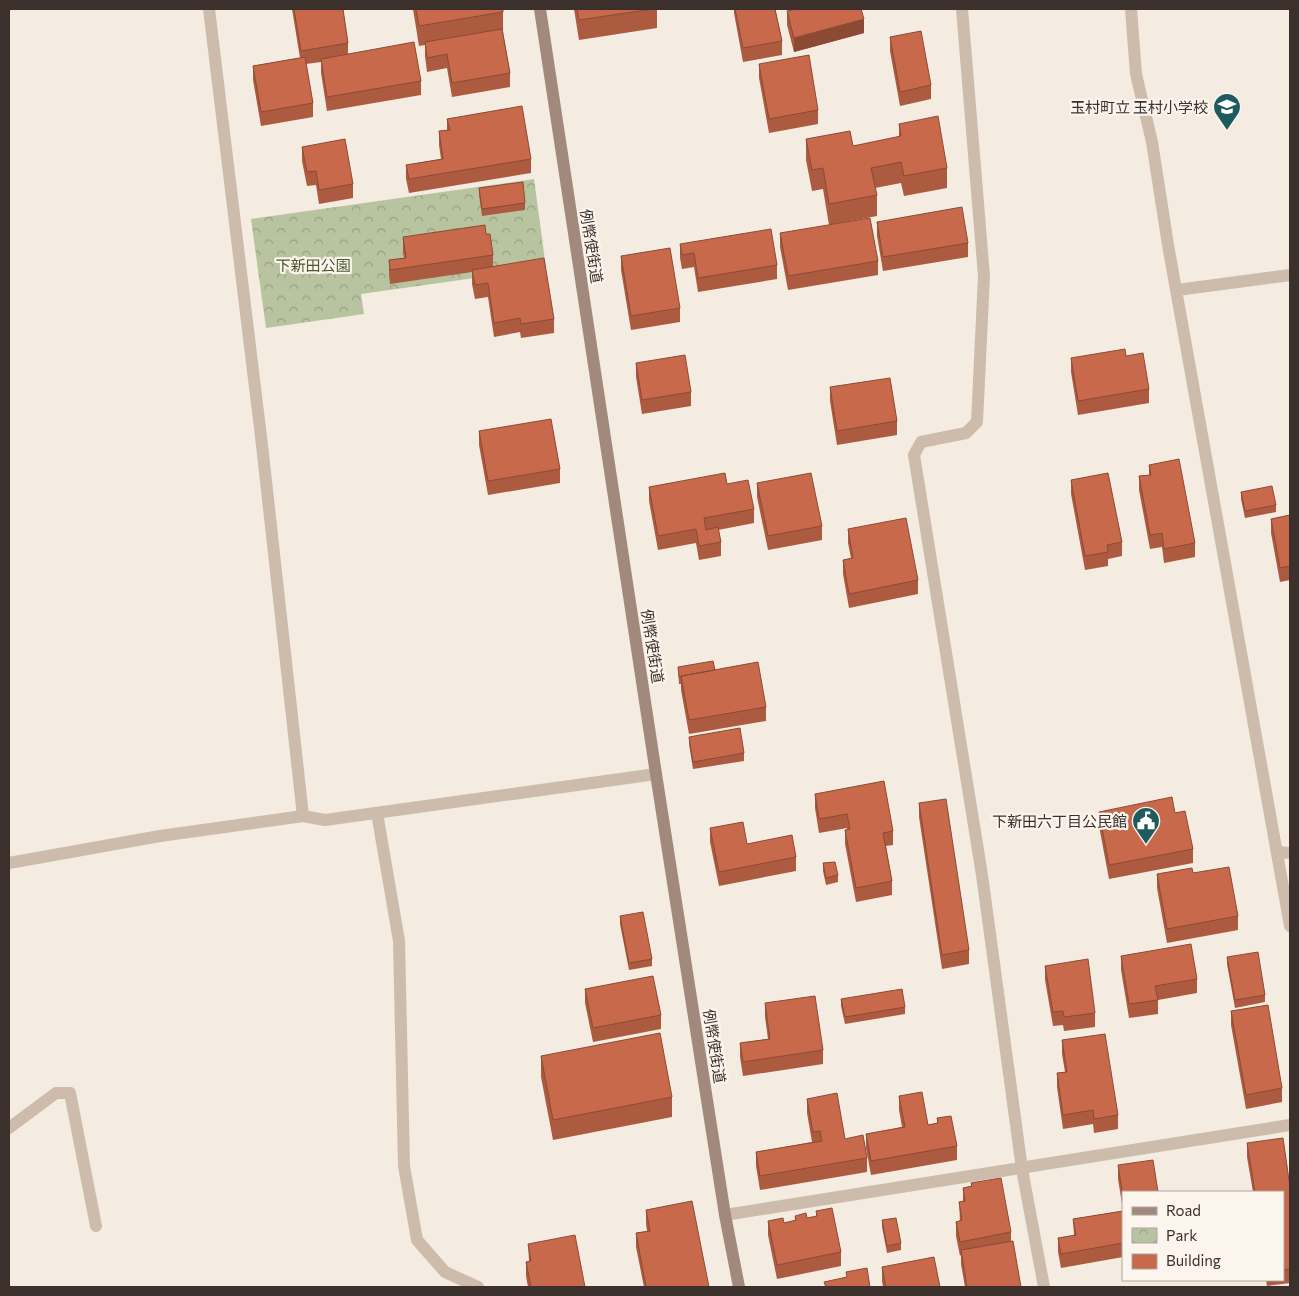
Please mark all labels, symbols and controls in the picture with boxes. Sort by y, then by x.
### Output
school or university icon: 玉村町立 玉村小学校 [1212,92,1242,131]
place label: 玉村町立 玉村小学校 [1070,98,1208,116]
street label: 例幣使街道 [577,208,607,284]
park label: 下新田公園 [275,256,351,274]
street label: 例幣使街道 [638,608,668,684]
public building icon: 下新田六丁目公民館 [1131,806,1161,845]
place label: 下新田六丁目公民館 [992,812,1127,830]
street label: 例幣使街道 [700,1008,730,1084]
legend [1122,1191,1284,1281]
text: Road [1166,1201,1201,1219]
text: Park [1166,1226,1197,1244]
text: Building [1166,1251,1221,1269]

